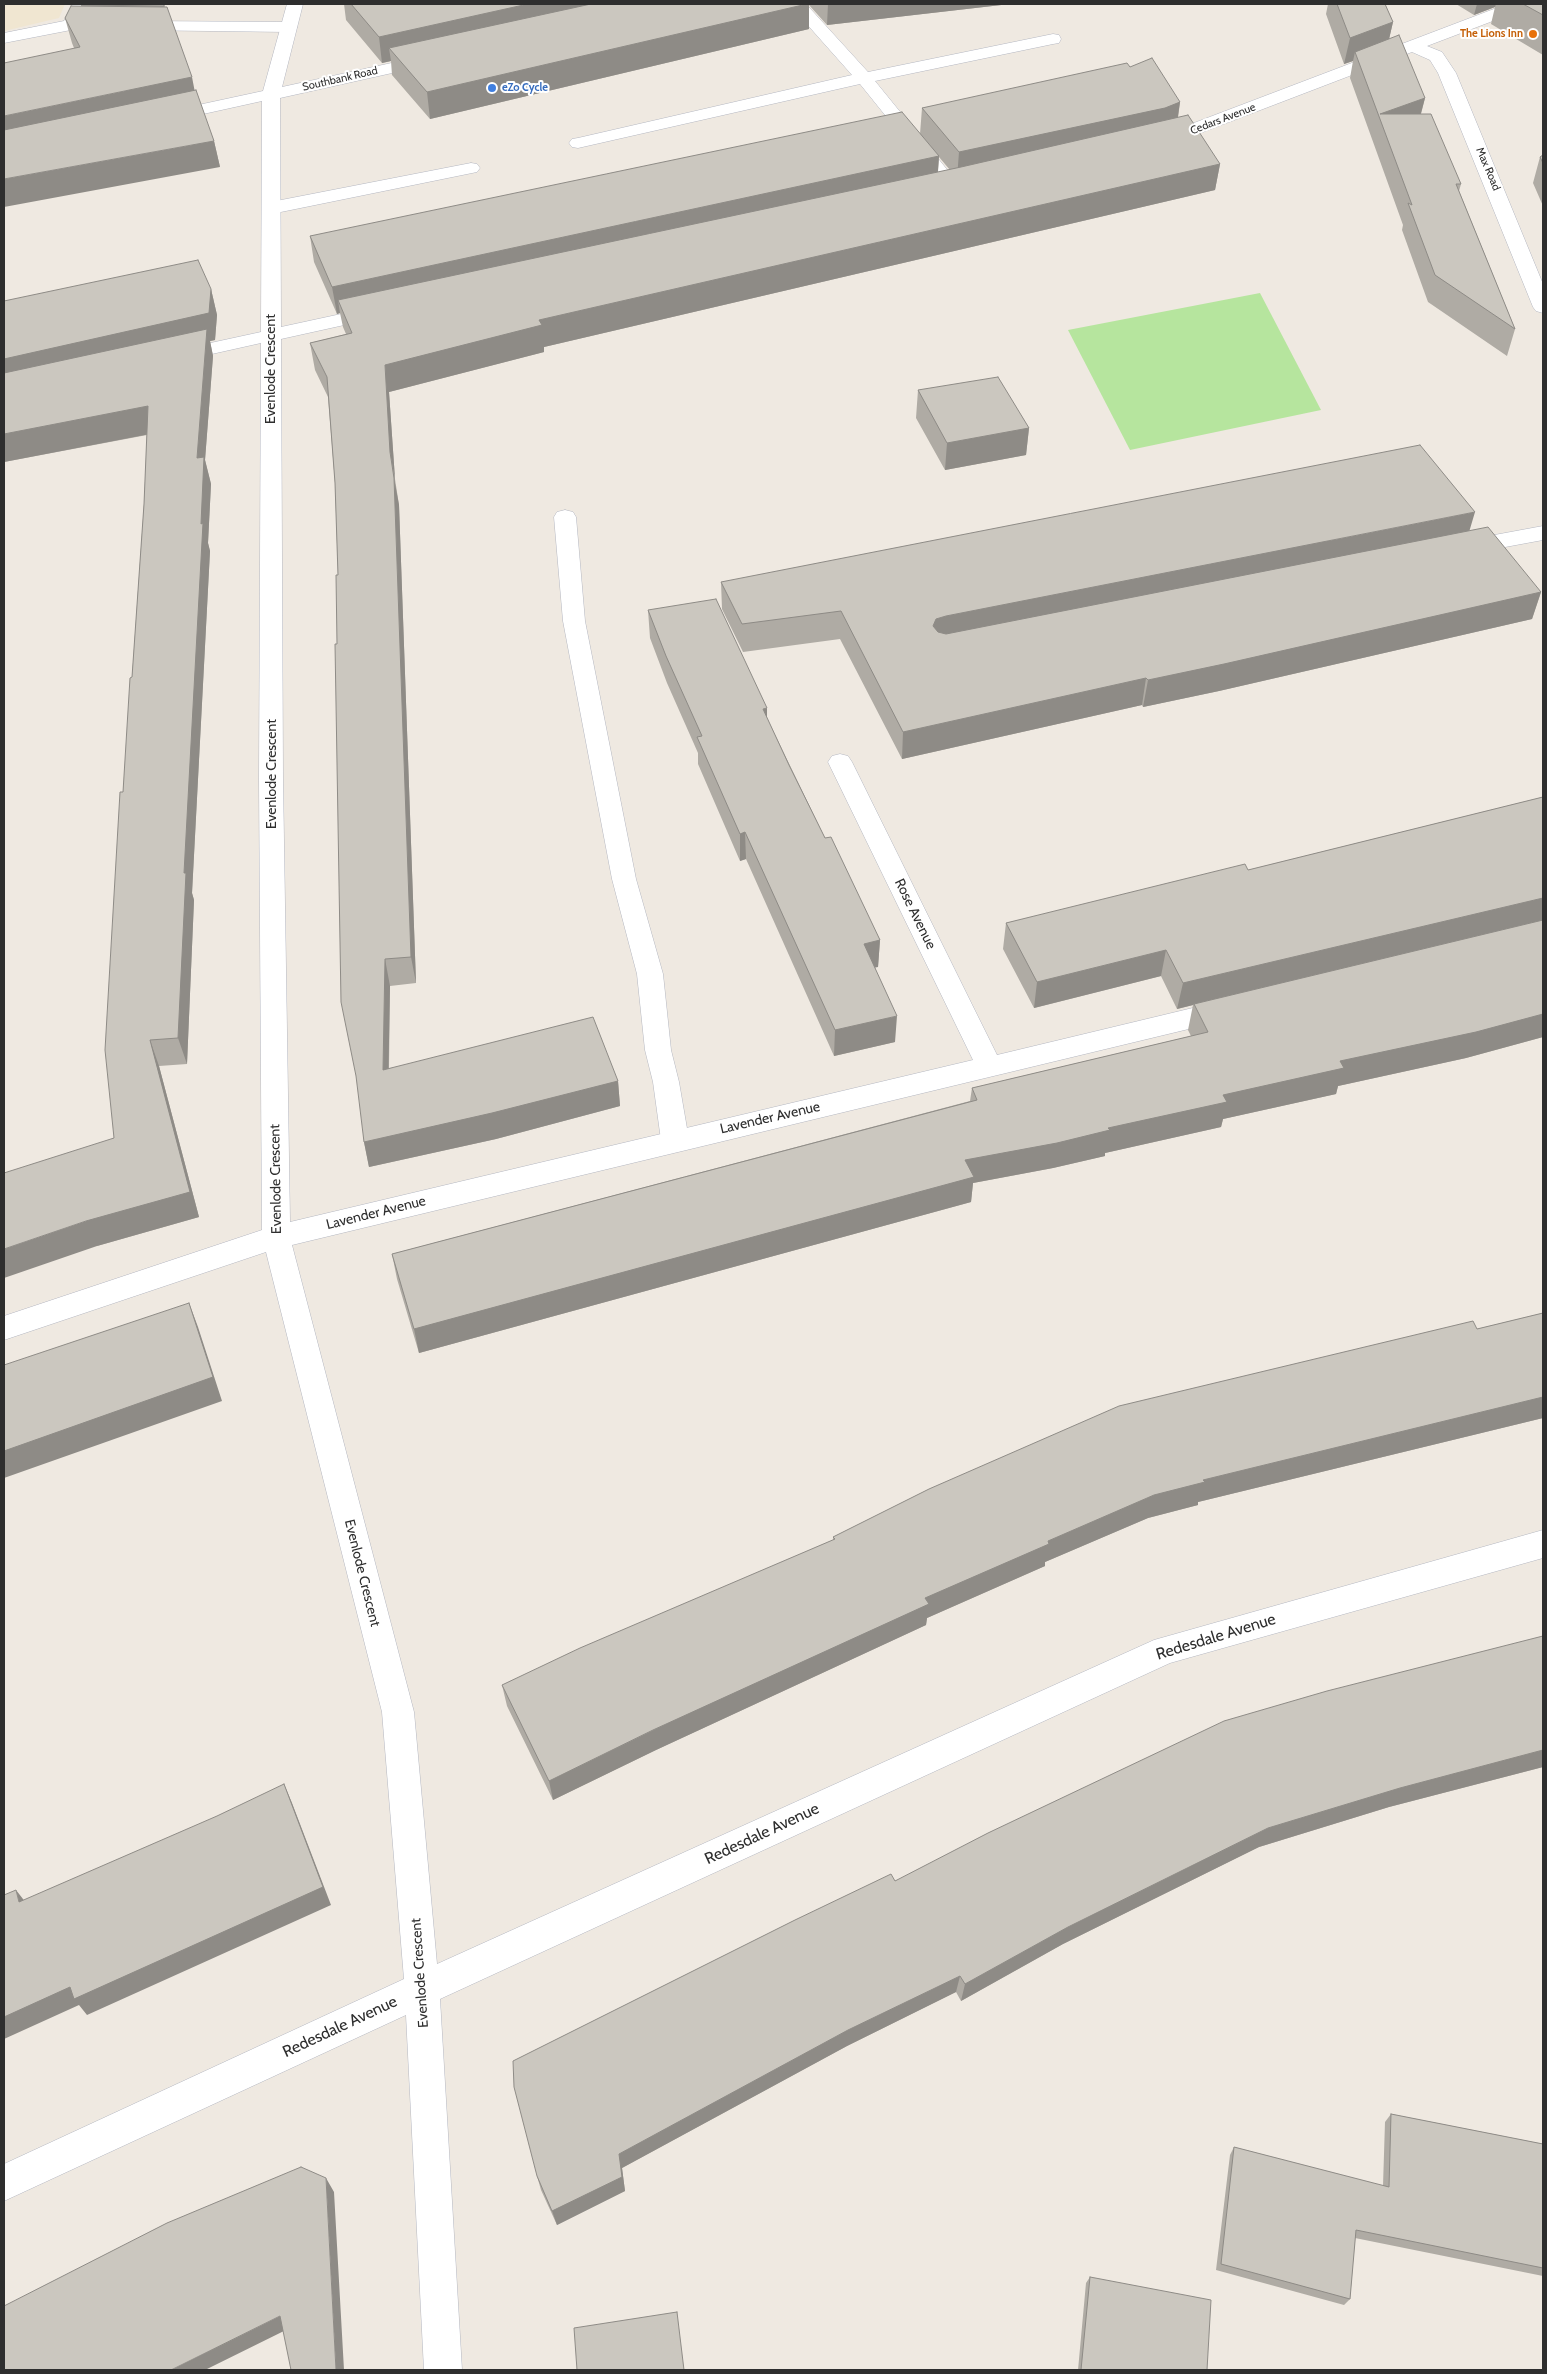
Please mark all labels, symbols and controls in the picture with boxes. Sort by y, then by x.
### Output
place label: The Lions Inn [1460,27,1523,41]
marker: The Lions Inn [1527,28,1539,40]
street label: Southbank Road [301,64,379,94]
place label: eZo Cycle [502,81,548,95]
marker: eZo Cycle [486,82,498,94]
street label: Cedars Avenue [1188,100,1258,138]
street label: Max Road [1473,145,1503,193]
street label: Evenlode Crescent [263,314,279,424]
street label: Evenlode Crescent [264,719,280,829]
street label: Rose Avenue [891,876,939,952]
street label: Lavender Avenue [718,1098,822,1138]
street label: Evenlode Crescent [267,1124,285,1234]
street label: Lavender Avenue [324,1192,428,1234]
street label: Evenlode Crescent [341,1518,383,1628]
street label: Redesdale Avenue [1154,1610,1278,1664]
street label: Redesdale Avenue [702,1799,822,1869]
street label: Evenlode Crescent [408,1918,432,2028]
street label: Redesdale Avenue [280,1992,400,2062]

